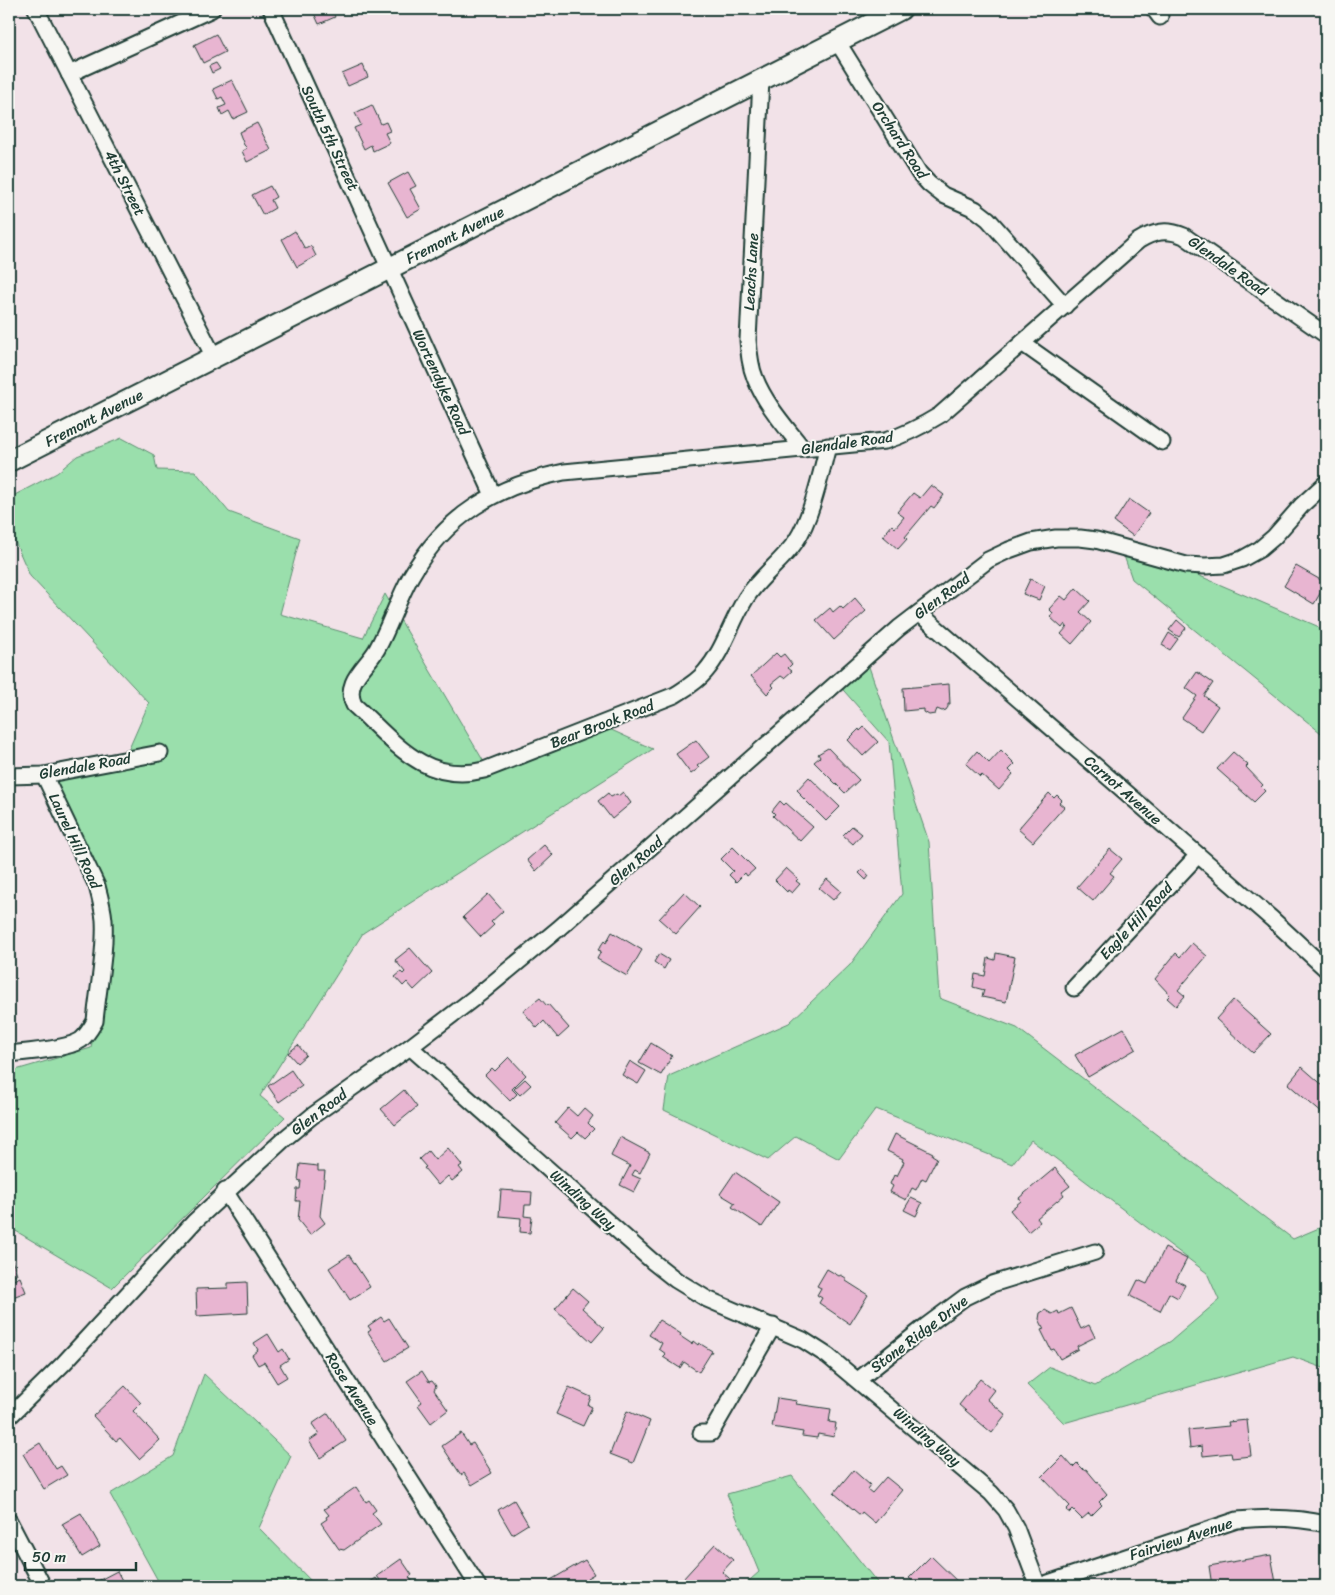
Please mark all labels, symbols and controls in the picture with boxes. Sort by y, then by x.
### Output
street label: South 5th Street [294,81,366,196]
street label: Orchard Road [865,96,936,185]
street label: 4th Street [97,145,153,221]
street label: Fremont Avenue [401,199,509,271]
street label: Glendale Road [1183,229,1274,304]
street label: Leachs Lane [736,232,766,312]
street label: Wortendyke Road [405,325,477,440]
street label: Fremont Avenue [40,382,148,454]
street label: Glendale Road [799,424,896,462]
street label: Glen Road [908,565,977,626]
street label: Bear Brook Road [546,692,659,756]
street label: Glendale Road [37,745,134,787]
street label: Carnot Avenue [1078,749,1168,832]
street label: Laurel Hill Road [41,789,109,894]
street label: Glen Road [603,829,670,892]
street label: Eagle Hill Road [1093,875,1180,966]
street label: Glen Road [285,1081,354,1142]
street label: Winding Way [544,1163,622,1237]
street label: Stone Ridge Drive [864,1288,974,1380]
street label: Rose Avenue [318,1347,386,1431]
street label: Winding Way [887,1401,967,1474]
street label: Fairview Avenue [1126,1510,1236,1568]
scale bar [25,1540,136,1572]
text: 50 m [32,1544,67,1570]

